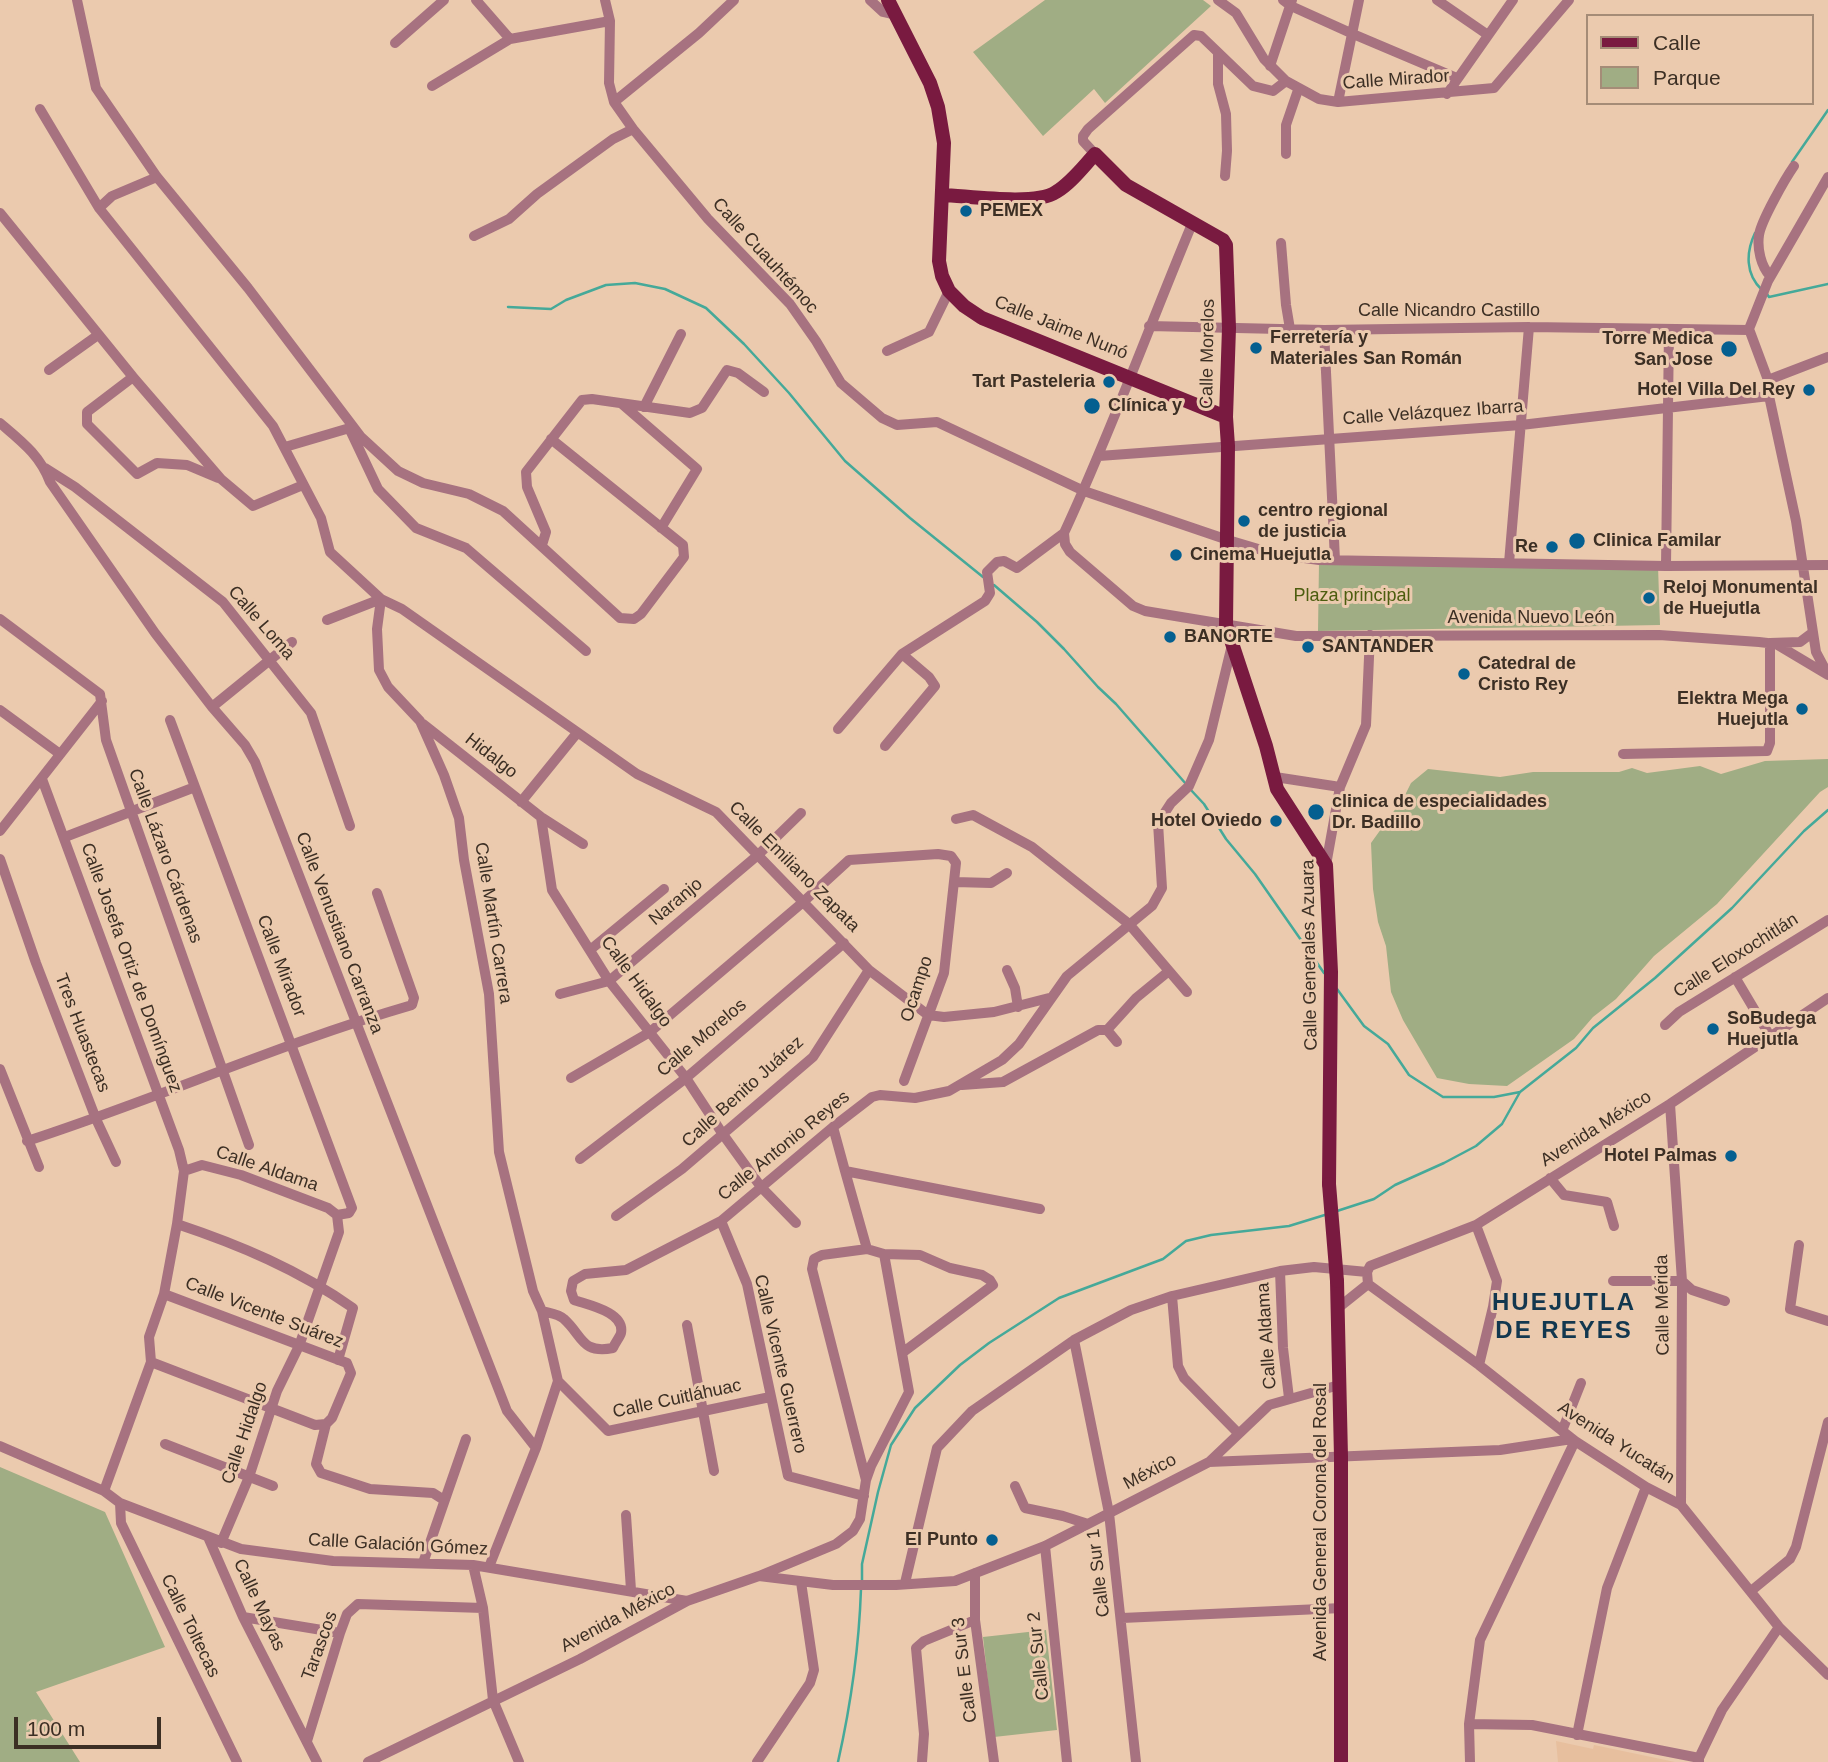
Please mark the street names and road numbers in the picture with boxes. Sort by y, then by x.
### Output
street label: Calle Mirador [1342,65,1450,95]
street label: Calle Cuauhtémoc [707,194,823,318]
street label: Calle Jaime Nunó [991,291,1131,365]
street label: Calle Morelos [1196,299,1220,409]
street label: Calle Nicandro Castillo [1358,300,1540,322]
street label: Calle Velázquez Ibarra [1342,396,1524,430]
street label: Calle Loma [223,582,299,664]
street label: Avenida Nuevo León [1448,607,1614,629]
street label: Hidalgo [460,729,522,783]
street label: Calle Lázaro Cárdenas [123,766,207,946]
street label: Calle Emiliano Zapata [724,797,864,937]
street label: Calle Venustiano Carranza [291,829,387,1037]
street label: Calle Josefa Ortiz de Domínguez [76,840,186,1096]
street label: Calle Martín Carrera [470,841,516,1005]
street label: Calle Generales Azuara [1298,859,1322,1051]
street label: Naranjo [645,873,707,931]
street label: Calle Eloxochitlán [1670,909,1802,1003]
street label: Calle Mirador [252,912,310,1020]
street label: Calle Hidalgo [596,932,676,1032]
street label: Ocampo [896,953,938,1025]
street label: Tres Huastecas [49,971,115,1095]
street label: Calle Morelos [653,994,751,1082]
street label: Calle Benito Juárez [678,1032,808,1152]
street label: Calle Antonio Reyes [714,1086,854,1206]
street label: Avenida México [1537,1086,1655,1172]
street label: Calle Aldama [213,1141,321,1197]
street label: Calle Mérida [1651,1254,1675,1356]
street label: Calle Vicente Suárez [182,1273,346,1353]
street label: Calle Vicente Guerrero [749,1273,811,1455]
street label: Calle Aldama [1252,1282,1282,1390]
street label: Calle Cuitláhuac [611,1375,743,1423]
street label: Calle Hidalgo [217,1379,273,1487]
street label: Avenida General Corona del Rosal [1310,1383,1332,1661]
street label: Avenida Yucatán [1554,1397,1678,1489]
street label: México [1120,1449,1180,1495]
street label: Calle Sur 1 [1083,1527,1115,1619]
street label: Calle Galación Gómez [308,1530,488,1560]
street label: Calle Mayas [228,1556,290,1654]
street label: Calle Toltecas [156,1571,224,1681]
street label: Avenida México [557,1579,679,1657]
street label: Tarascos [298,1608,342,1684]
street label: Calle Sur 2 [1024,1611,1054,1701]
street label: Calle E Sur 3 [948,1616,982,1724]

